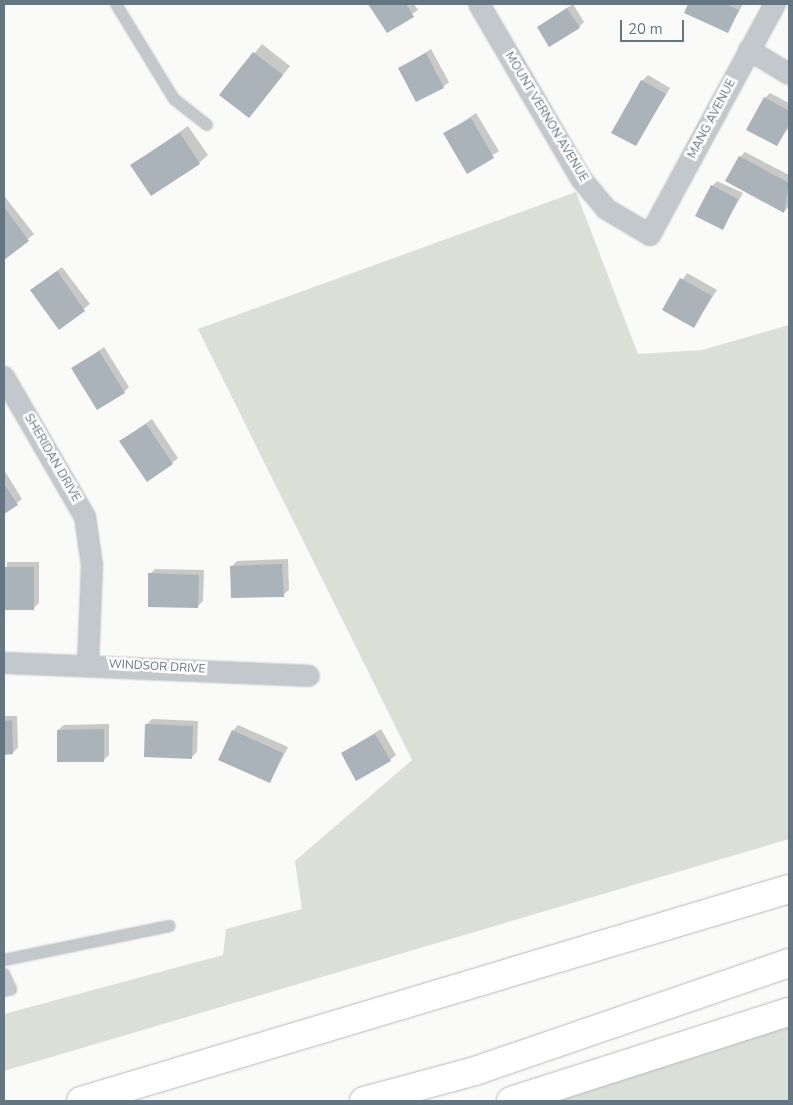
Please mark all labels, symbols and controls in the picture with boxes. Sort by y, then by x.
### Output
scale bar [623,10,687,42]
text: 20 m [628,19,663,39]
street label: MOUNT VERNON AVENUE [502,50,590,184]
street label: MANG AVENUE [685,77,739,161]
street label: SHERIDAN DRIVE [21,411,83,505]
street label: WINDSOR DRIVE [108,657,206,677]

